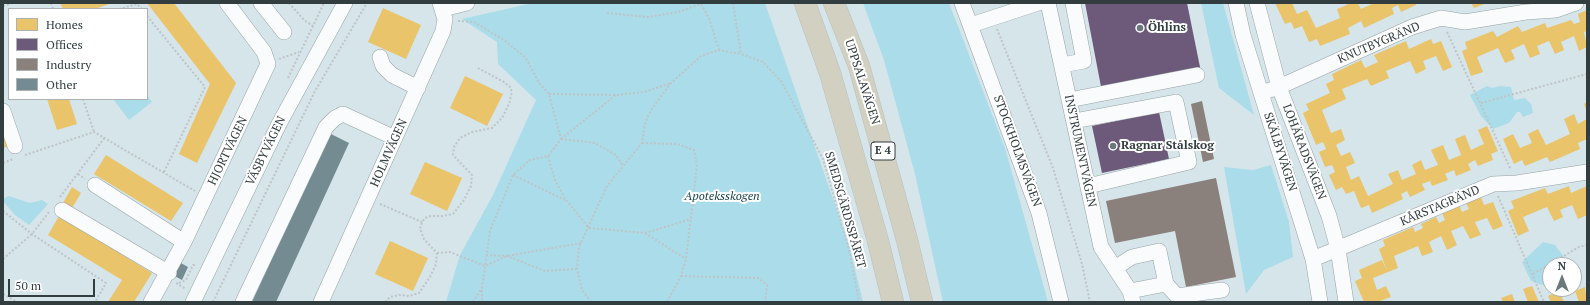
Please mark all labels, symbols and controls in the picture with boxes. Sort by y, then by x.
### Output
legend [8,8,148,100]
text: Homes [46,17,83,32]
street label: KNUTBYGRÄND [1336,19,1422,67]
place label: Öhlins [1148,21,1186,35]
marker: Öhlins [1135,23,1145,33]
text: Offices [46,37,83,52]
street label: UPPSALAVÄGEN [841,37,883,127]
text: Industry [46,57,91,72]
text: Other [46,77,77,92]
street label: STOCKHOLMSVÄGEN [990,93,1044,209]
street label: INSTRUMENTVÄGEN [1061,93,1099,209]
street label: LOHÄRADSVÄGEN [1279,102,1329,202]
street label: SKÄLBYVÄGEN [1260,111,1300,193]
street label: HJORTVÄGEN [205,114,251,188]
street label: VÄSBYVÄGEN [243,114,289,188]
street label: HOLMVÄGEN [368,117,410,189]
place label: Ragnar Stålskog [1121,139,1214,153]
marker: Ragnar Stålskog [1108,141,1118,151]
road number: E 4 [871,142,895,160]
street label: SMEDSGÄRDSSPÅRET [821,150,869,270]
street label: KÅRSTAGRÄND [1398,183,1482,229]
park label: Apoteksskogen [684,190,760,204]
north arrow [1542,257,1582,297]
text: N [1558,259,1566,273]
scale bar [10,271,97,297]
text: 50 m [15,278,41,293]

